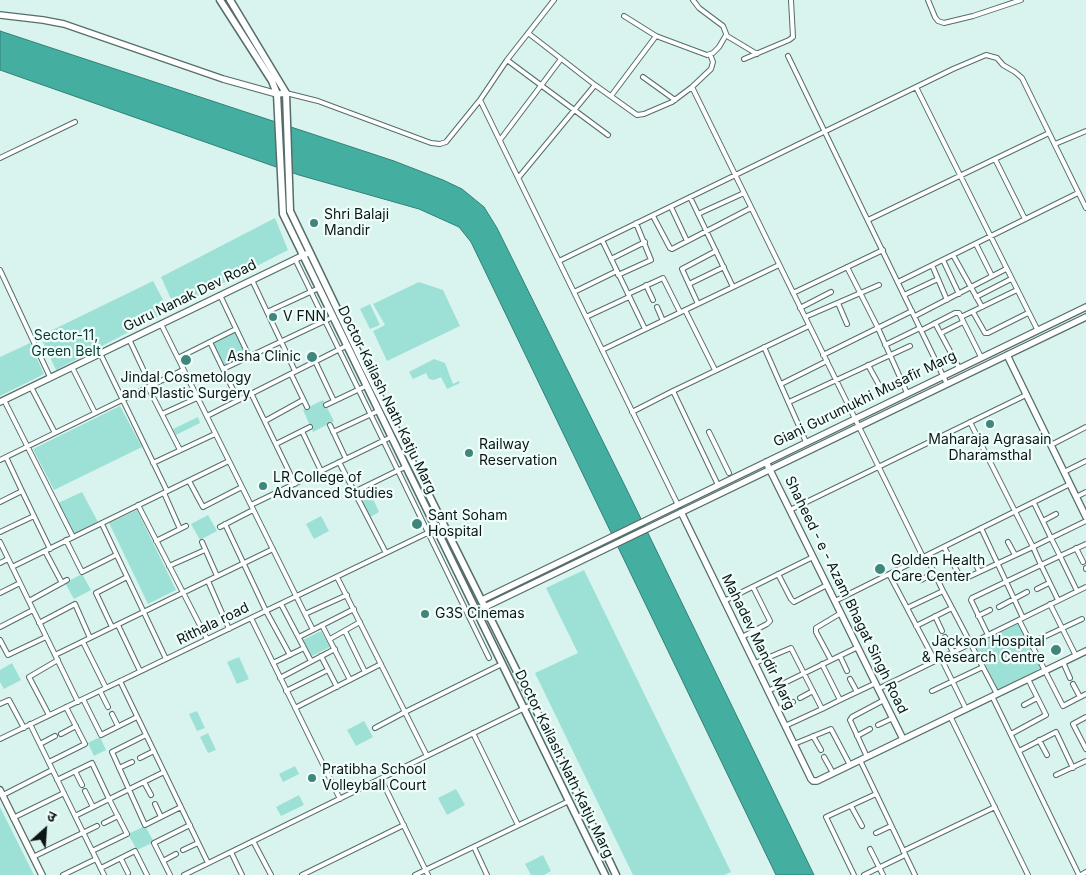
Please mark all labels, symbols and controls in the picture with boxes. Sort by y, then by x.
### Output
place label: Shri Balaji Mandir [324,207,389,240]
marker: Shri Balaji Mandir [308,217,320,229]
street label: Guru Nanak Dev Road [121,256,259,336]
street label: Doctor Kailash Nath Katju Marg [334,303,440,497]
place label: V FNN [283,309,326,325]
marker: V FNN [267,311,279,323]
park label: Sector-11, Green Belt [31,328,101,361]
street label: Giani Gurumukhi Musafir Marg [771,347,959,451]
place label: Asha Clinic [227,349,301,365]
marker: Asha Clinic [305,350,319,364]
marker: Jindal Cosmetology and Plastic Surgery [179,353,193,367]
place label: Jindal Cosmetology and Plastic Surgery [121,370,251,402]
marker: Maharaja Agrasain Dharamsthal [984,418,996,430]
place label: Maharaja Agrasain Dharamsthal [928,432,1052,464]
place label: Railway Reservation [479,437,557,470]
marker: Railway Reservation [463,447,475,459]
place label: LR College of Advanced Studies [273,470,393,502]
street label: Shaheed - e - Azam Bhagat Singh Road [781,474,911,716]
marker: LR College of Advanced Studies [257,480,269,492]
place label: Sant Soham Hospital [428,508,507,540]
marker: Sant Soham Hospital [410,517,424,531]
place label: Golden Health Care Center [891,553,985,586]
marker: Golden Health Care Center [873,562,887,576]
street label: Mahadev Mandir Marg [718,571,798,713]
street label: Rithala road [174,599,252,649]
place label: G3S Cinemas [435,606,525,622]
marker: G3S Cinemas [419,608,431,620]
place label: Jackson Hospital & Research Centre [922,634,1045,666]
marker: Jackson Hospital & Research Centre [1049,643,1063,657]
street label: Doctor Kailash Nath Katju Marg [511,667,617,861]
place label: Pratibha School Volleyball Court [322,762,426,794]
marker: Pratibha School Volleyball Court [306,772,318,784]
north arrow [20,805,70,855]
text: उ [44,807,59,826]

